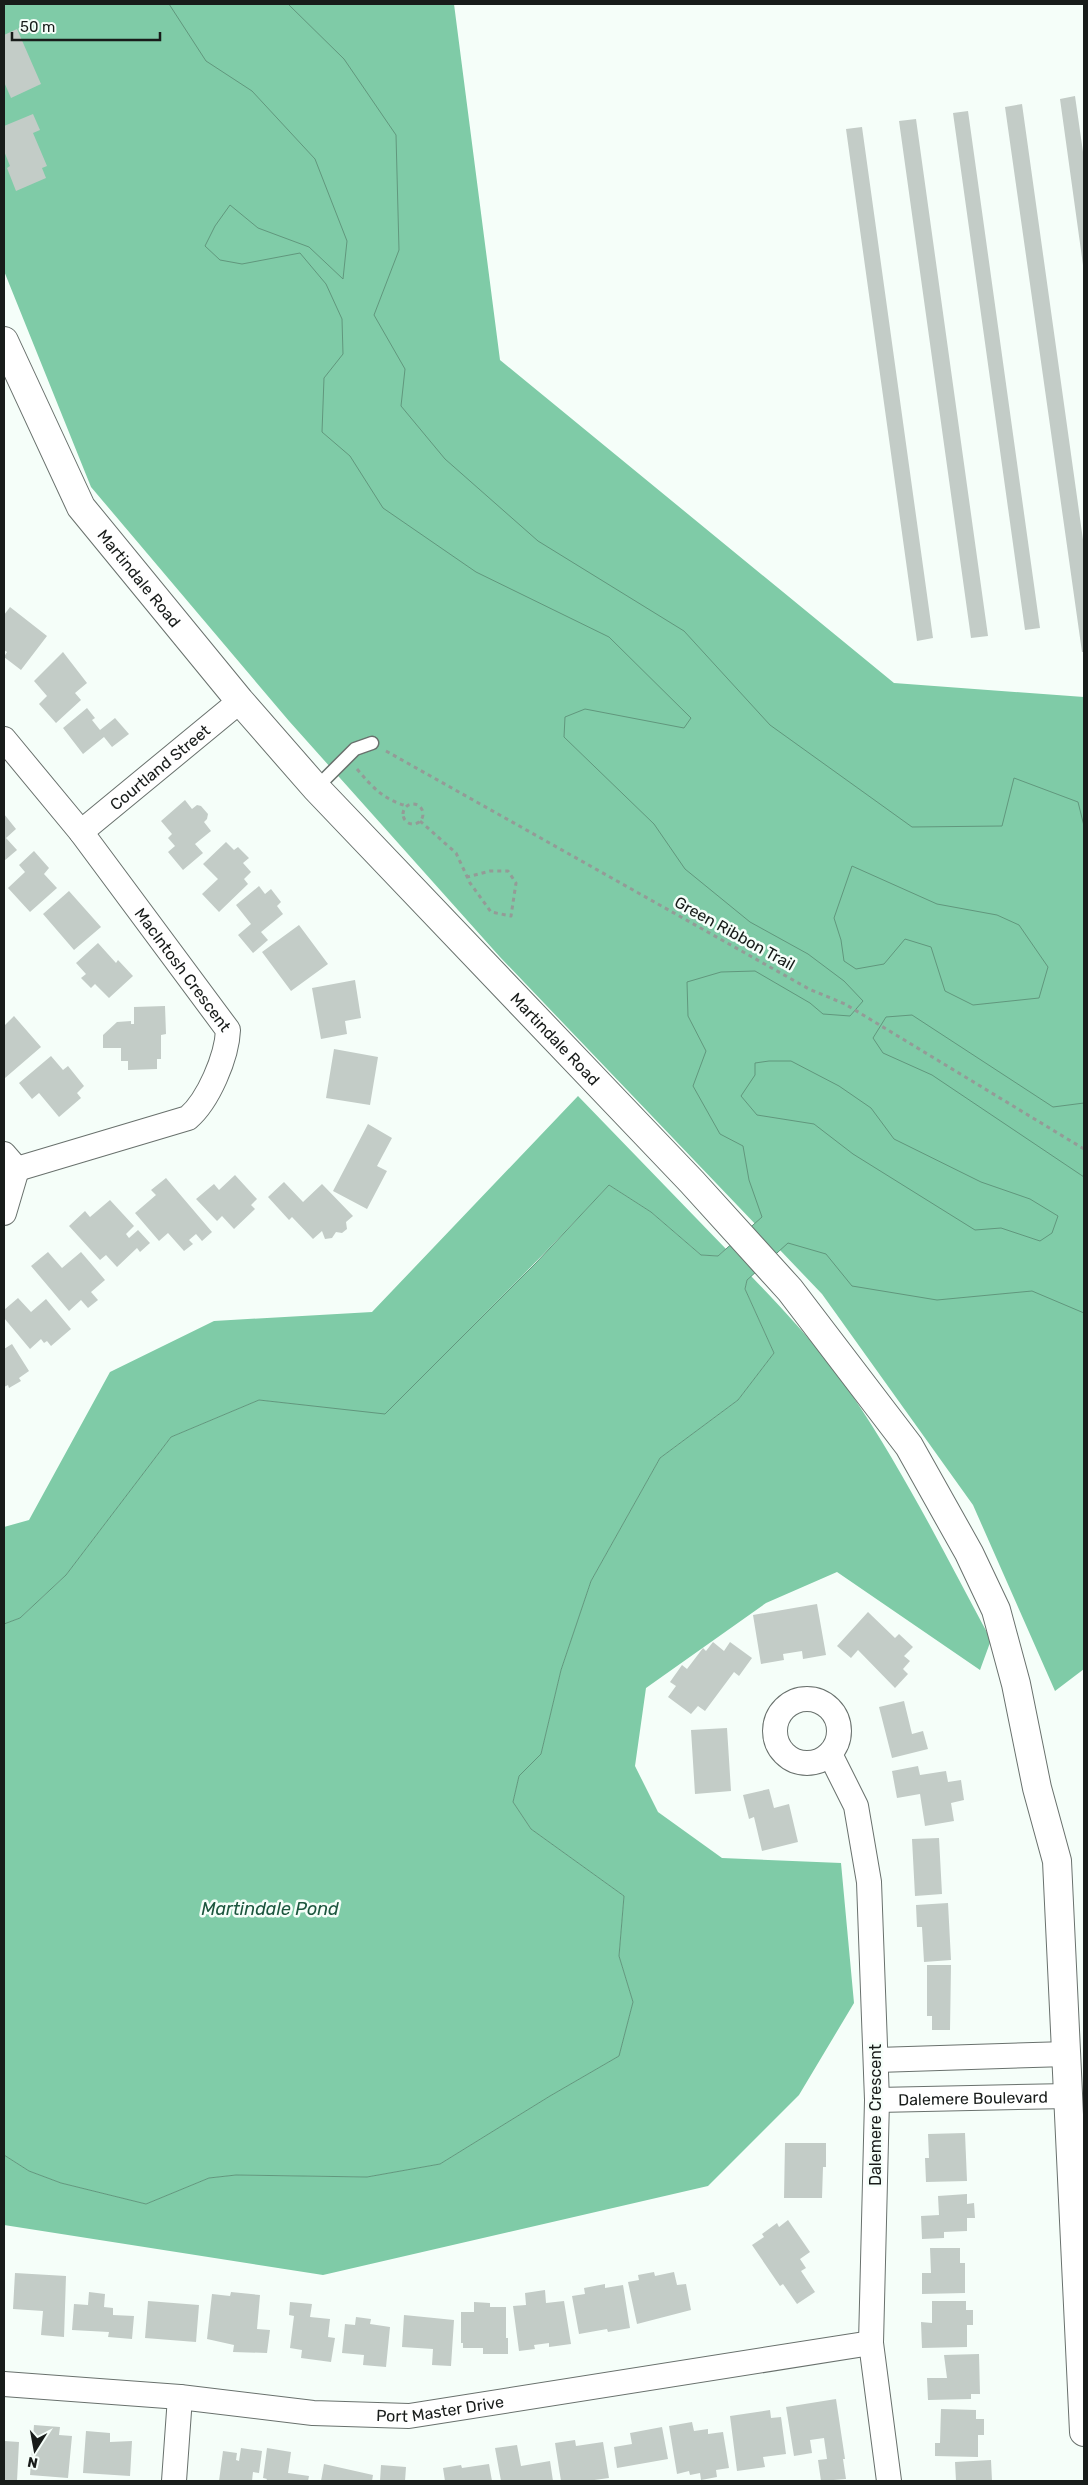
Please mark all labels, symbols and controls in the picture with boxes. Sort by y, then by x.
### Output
scale bar [12,10,160,42]
text: 50 m [20,18,55,36]
street label: Martindale Road [93,526,185,631]
street label: Courtland Street [106,721,214,814]
street label: Green Ribbon Trail [671,892,798,974]
street label: MacIntosh Crescent [131,904,235,1035]
street label: Martindale Road [506,989,603,1089]
water label: Martindale Pond [201,1898,339,1920]
street label: Dalemere Crescent [866,2044,885,2186]
street label: Dalemere Boulevard [898,2087,1048,2110]
street label: Port Master Drive [376,2392,505,2426]
north arrow [10,2425,60,2475]
text: N [26,2453,39,2472]

